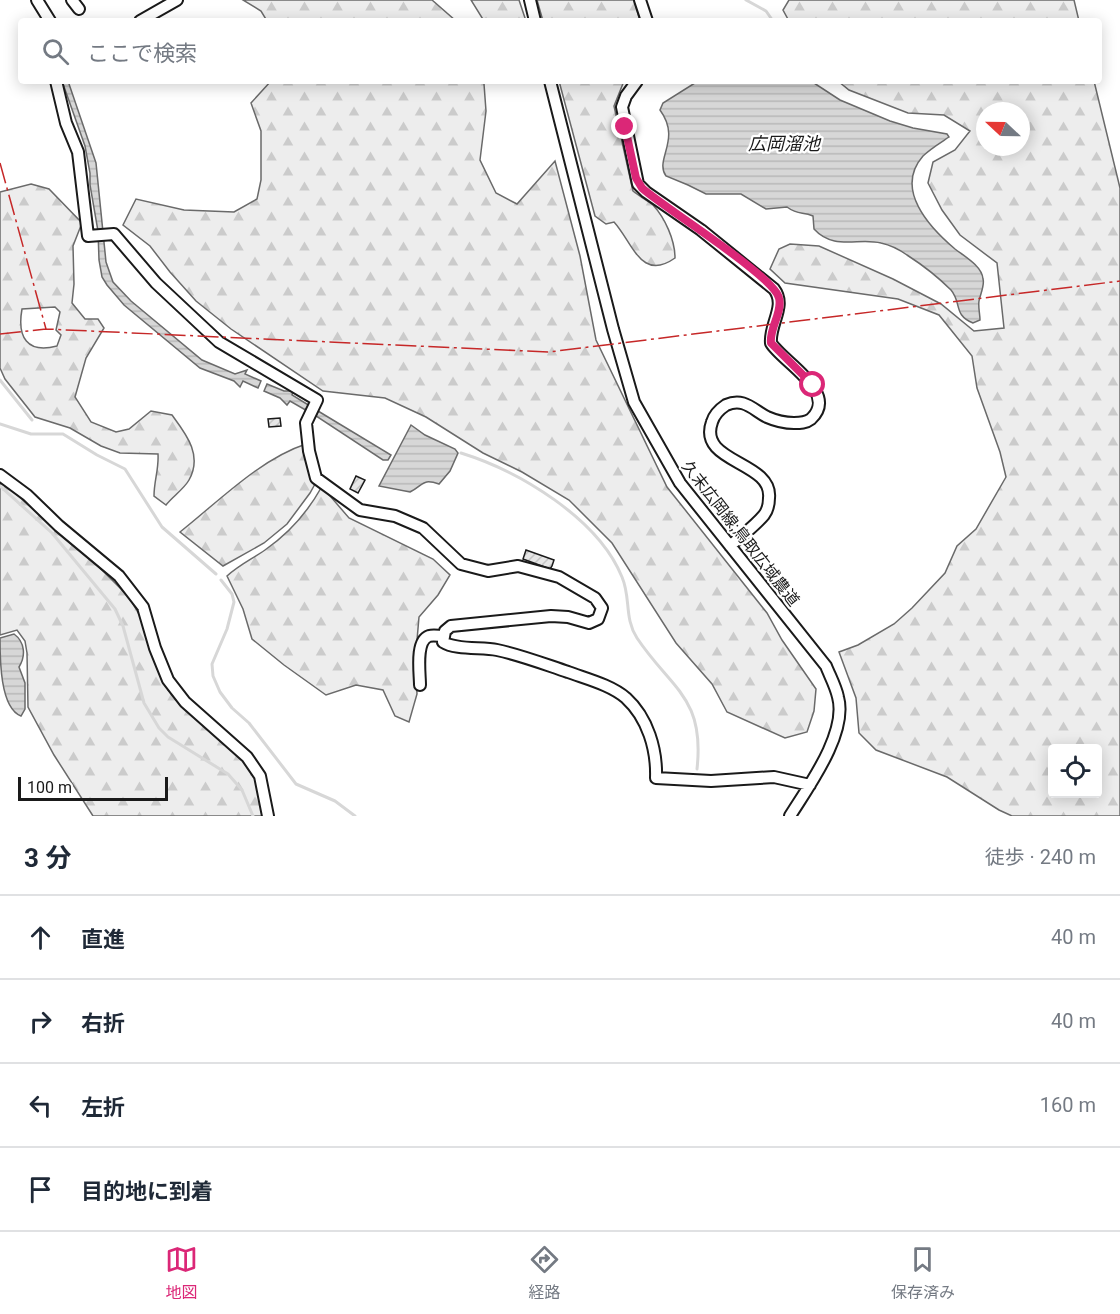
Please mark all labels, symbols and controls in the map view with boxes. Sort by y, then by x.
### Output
search box [18,18,1102,84]
icon: search [39,35,72,68]
text: ここで検索 [87,41,197,66]
north arrow [976,102,1030,156]
route end [611,113,637,139]
water label: 広岡溜池 [748,133,822,154]
route start [799,371,825,397]
street label: 久末広岡線;鳥取広域農道 [678,457,803,610]
map controls [1048,744,1102,798]
button: locate [1048,744,1102,798]
scale bar [18,774,168,802]
text: 100 m [27,778,72,797]
text: 3 分 [24,843,71,873]
text: 徒歩 · 240 m [985,845,1096,869]
icon: ahead [24,921,57,954]
text: 40 m [1051,925,1096,949]
text: 直進 [81,927,125,952]
icon: right [24,1005,57,1038]
text: 40 m [1051,1009,1096,1033]
text: 右折 [81,1011,125,1036]
icon: left [24,1089,57,1122]
text: 160 m [1040,1093,1096,1117]
text: 左折 [81,1095,125,1120]
icon: arrive [24,1173,57,1206]
text: 目的地に到着 [81,1179,213,1204]
tab: 地図 [165,1243,198,1303]
tab: 経路 [528,1243,561,1303]
tab: 保存済み [891,1243,955,1303]

